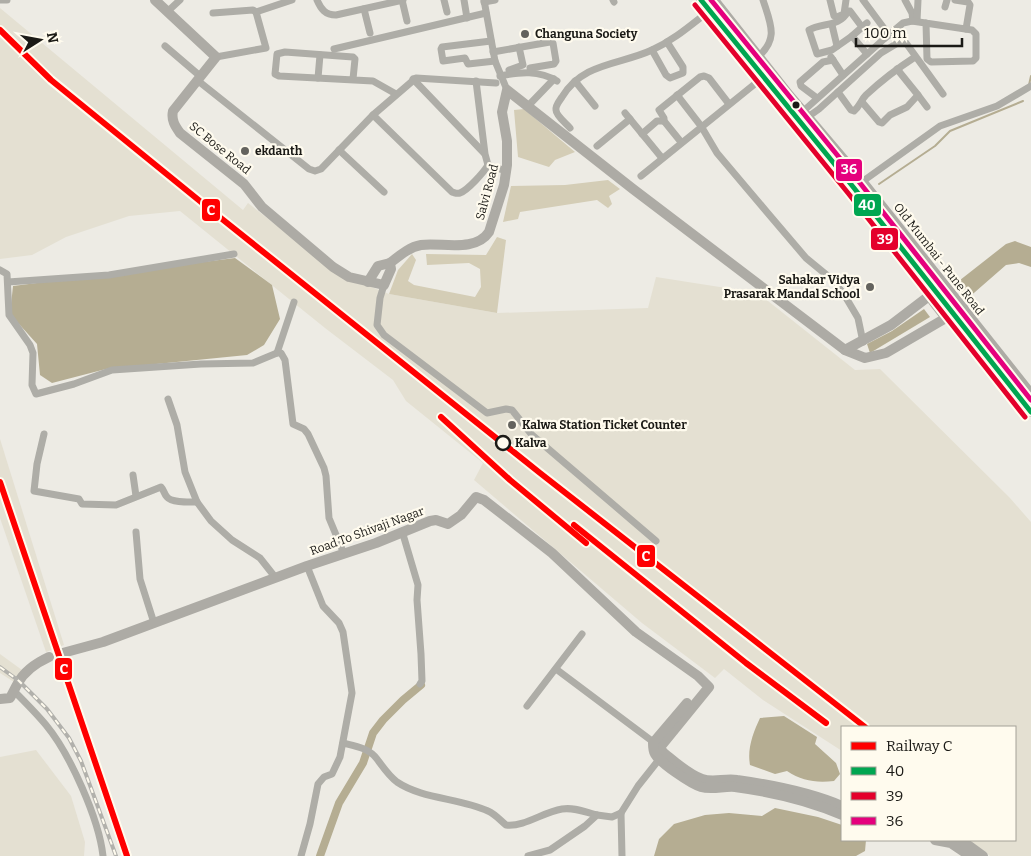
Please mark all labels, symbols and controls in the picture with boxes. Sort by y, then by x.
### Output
north arrow [15,15,65,65]
scale bar [856,15,962,47]
text: 100 m [864,24,907,42]
place label: Changuna Society [535,27,638,41]
marker: Changuna Society [519,28,531,40]
text: N [43,31,62,45]
unlabelled marker [791,100,801,110]
street label: SC Bose Road [187,119,253,177]
place label: ekdanth [255,144,303,158]
marker: ekdanth [239,145,251,157]
line badge: 36 [835,158,863,182]
text: 36 [841,161,857,178]
street label: Salvi Road [473,163,501,221]
line badge: 40 [853,193,882,217]
text: 40 [858,197,876,214]
line badge: C [201,198,221,222]
street label: Old Mumbai - Pune Road [891,200,987,318]
text: C [207,202,216,219]
line badge: 39 [870,227,899,251]
text: 39 [877,231,893,248]
place label: Sahakar Vidya Prasarak Mandal School [724,273,860,301]
marker: Sahakar Vidya Prasarak Mandal School [864,281,876,293]
place label: Kalwa Station Ticket Counter [522,418,687,432]
marker: Kalwa Station Ticket Counter [506,419,518,431]
marker: Kalva [495,435,511,451]
place label: Kalva [515,436,547,450]
street label: Road To Shivaji Nagar [308,504,427,558]
line badge: C [636,544,656,568]
text: C [642,548,651,565]
line badge: C [54,657,73,681]
text: C [60,661,69,678]
legend [841,726,1016,841]
text: Railway C [886,737,952,755]
text: 40 [886,762,904,780]
text: 39 [886,787,903,805]
text: 36 [886,812,904,830]

